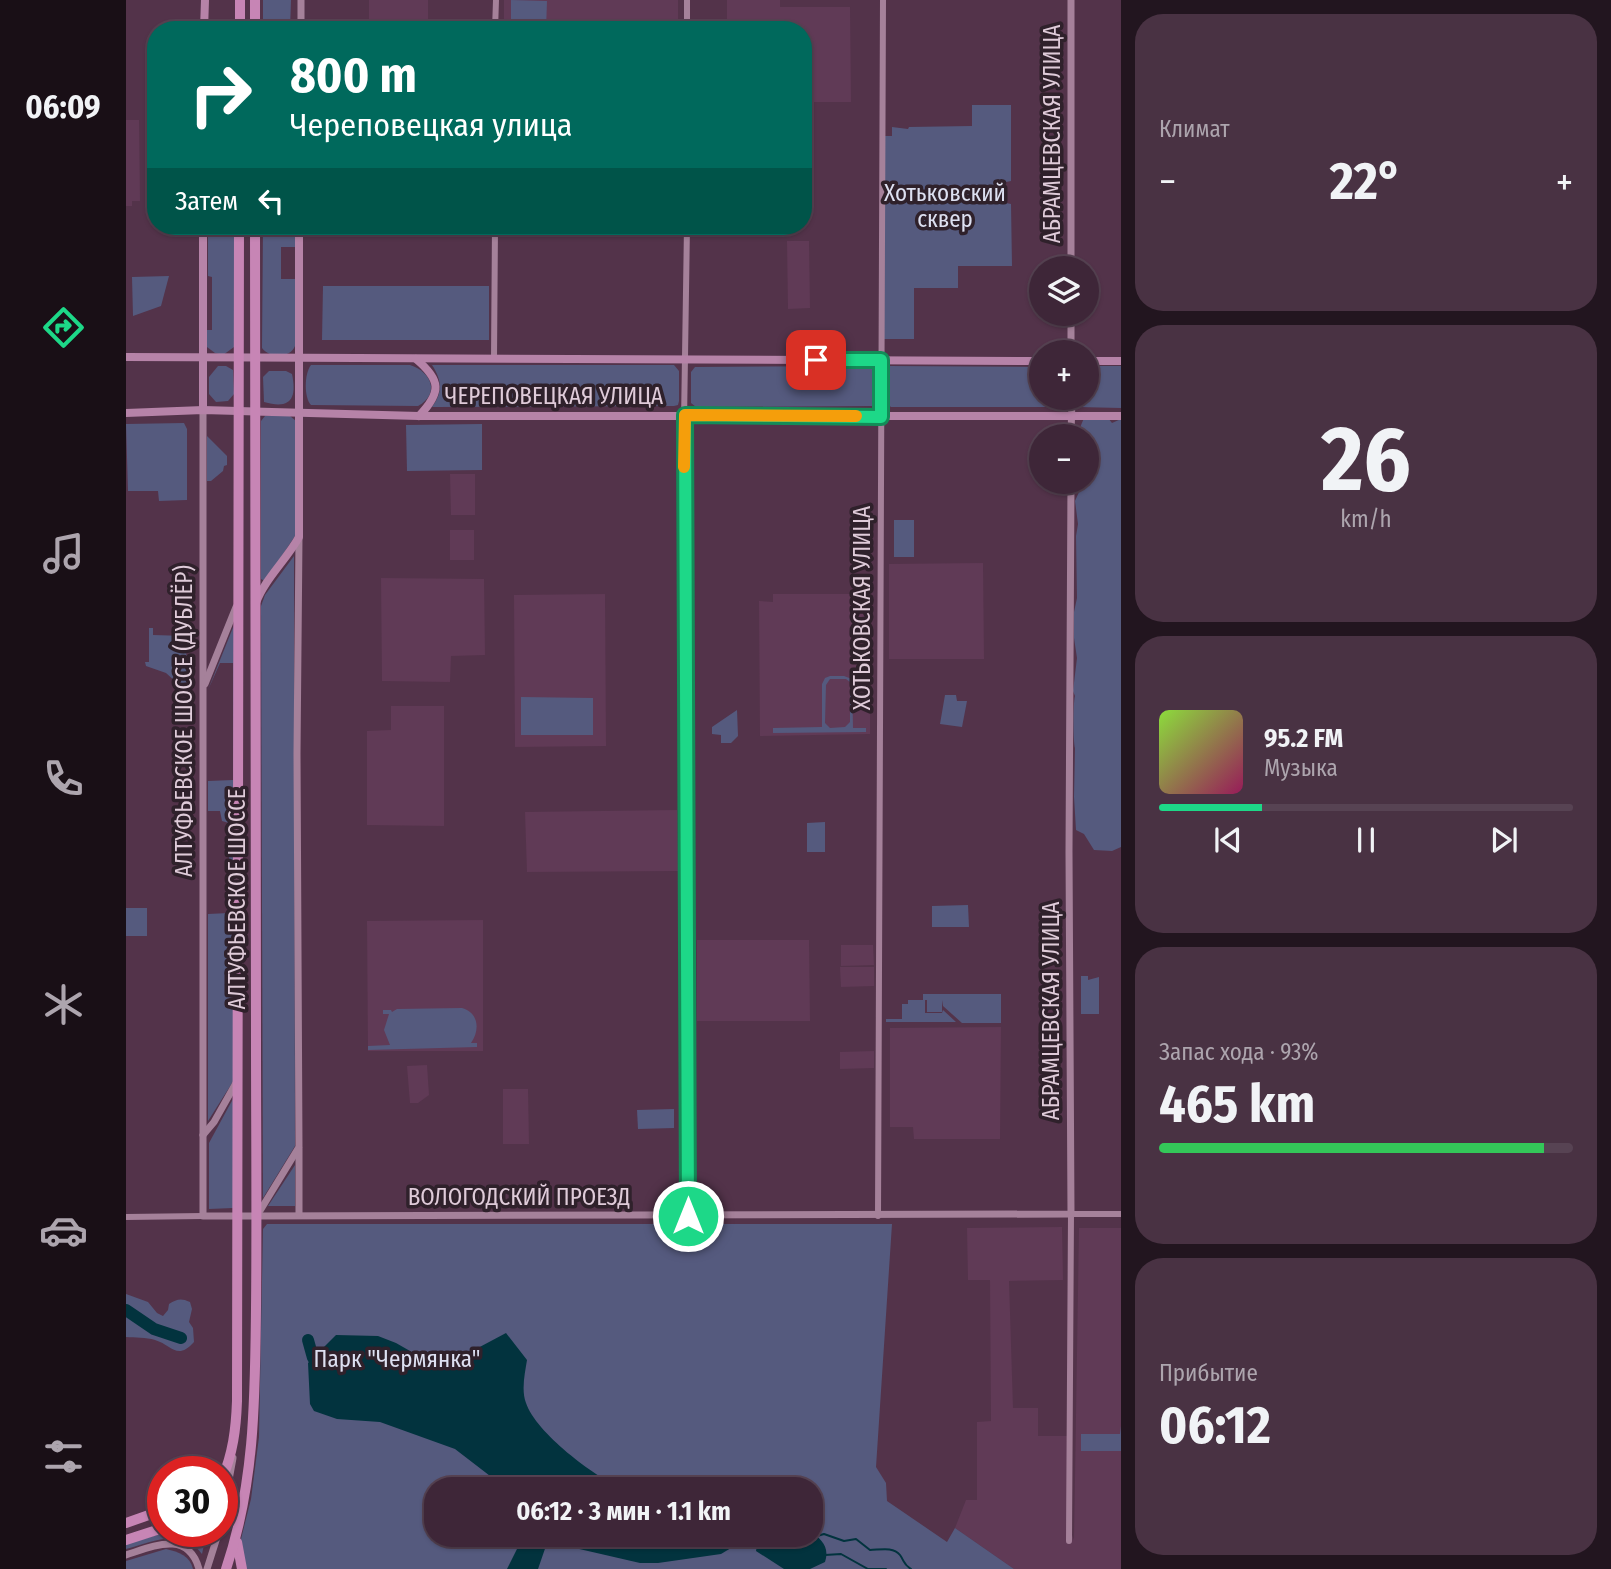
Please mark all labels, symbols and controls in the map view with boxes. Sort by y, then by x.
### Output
street label: АБРАМЦЕВСКАЯ УЛИЦА [1038,25,1066,243]
text: 800 m [290,46,417,105]
icon: right [175,49,266,140]
text: 06:09 [25,88,101,126]
text: Череповецкая улица [290,106,572,144]
text: Климат [1159,115,1230,143]
text: 22° [1330,150,1402,213]
text: − [1159,159,1176,205]
text: + [1556,159,1573,205]
park label: Хотьковский сквер [884,179,1006,233]
icon: left [252,182,290,220]
text: Затем [175,186,238,217]
map controls [1029,256,1099,494]
button: layers [1029,256,1099,326]
icon: directions [39,303,88,352]
pin [786,330,846,390]
button: + [1029,340,1099,410]
icon: arrive [797,341,835,379]
street label: ЧЕРЕПОВЕЦКАЯ УЛИЦА [445,382,663,410]
text: 26 [1321,405,1411,514]
button: − [1029,424,1099,494]
text: km/h [1340,505,1392,533]
street label: ХОТЬКОВСКАЯ УЛИЦА [848,506,876,710]
icon: music [39,529,88,578]
street label: АЛТУФЬЕВСКОЕ ШОССЕ (ДУБЛЁР) [170,565,198,877]
text: 95.2 FM [1264,723,1343,754]
icon: phone [39,754,88,803]
text: Музыка [1264,754,1338,782]
street label: АЛТУФЬЕВСКОЕ ШОССЕ [223,789,251,1009]
icon: previous [1209,821,1247,859]
icon: pause [1347,821,1385,859]
icon: next [1485,821,1523,859]
street label: АБРАМЦЕВСКАЯ УЛИЦА [1037,902,1065,1120]
icon: climate [39,980,88,1029]
text: Запас хода · 93% [1159,1038,1318,1066]
text: 465 km [1159,1073,1315,1136]
position arrow [651,1179,725,1253]
street label: ВОЛОГОДСКИЙ ПРОЕЗД [408,1183,630,1211]
icon: car [39,1206,88,1255]
park label: Парк "Чермянка" [314,1345,480,1373]
text: Прибытие [1159,1359,1258,1387]
text: 06:12 [1159,1394,1271,1457]
icon: filters [39,1432,88,1481]
speed limit sign: 30 [147,1456,238,1547]
text: 06:12 · 3 мин · 1.1 km [516,1496,731,1527]

